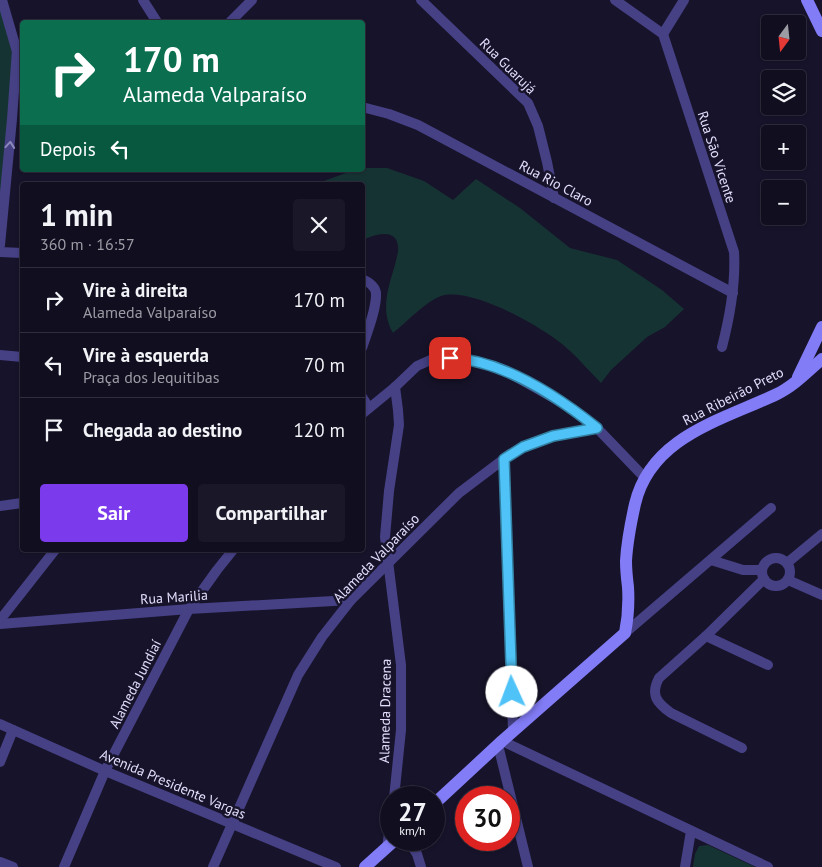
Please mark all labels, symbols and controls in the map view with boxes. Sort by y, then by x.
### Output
north arrow [761,15,806,60]
map controls [761,15,806,225]
street label: Rua Guarujá [476,34,540,98]
text: 170 m [123,36,220,82]
icon: right [40,40,105,105]
button: layers [761,70,806,115]
text: Alameda Valparaíso [123,80,307,108]
street label: Rua São Vicente [694,109,740,205]
button: + [761,125,806,170]
icon: left [106,135,134,163]
text: Depois [40,137,96,161]
one-way arrow [4,140,15,148]
street label: Rua Rio Claro [516,156,596,210]
button: − [761,180,806,225]
text: 1 min [40,195,113,234]
button: close [293,199,345,251]
text: 360 m · 16:57 [40,234,135,254]
text: Vire à direita [83,278,188,302]
icon: right [40,286,68,314]
text: 170 m [293,288,345,312]
text: Alameda Valparaíso [83,302,217,322]
pin [429,337,471,379]
text: Vire à esquerda [83,343,209,367]
icon: arrive [436,344,464,372]
icon: left [40,351,68,379]
text: 70 m [304,353,345,377]
street label: Rua Ribeirão Preto [679,363,787,429]
text: Praça dos Jequitibas [83,367,220,387]
icon: arrive [40,416,68,444]
text: Chegada ao destino [83,418,242,442]
text: 120 m [293,418,345,442]
button: Sair [40,484,188,542]
button: Compartilhar [198,484,345,542]
street label: Alameda Valparaíso [329,510,423,606]
street label: Rua Marilia [140,586,208,608]
street label: Alameda Jundiaí [105,636,165,731]
street label: Alameda Dracena [375,659,395,763]
position arrow [485,665,537,717]
street label: Avenida Presidente Vargas [97,745,249,823]
speed limit sign: 30 [455,786,520,851]
text: 27 [398,796,427,828]
text: km/h [399,823,426,838]

